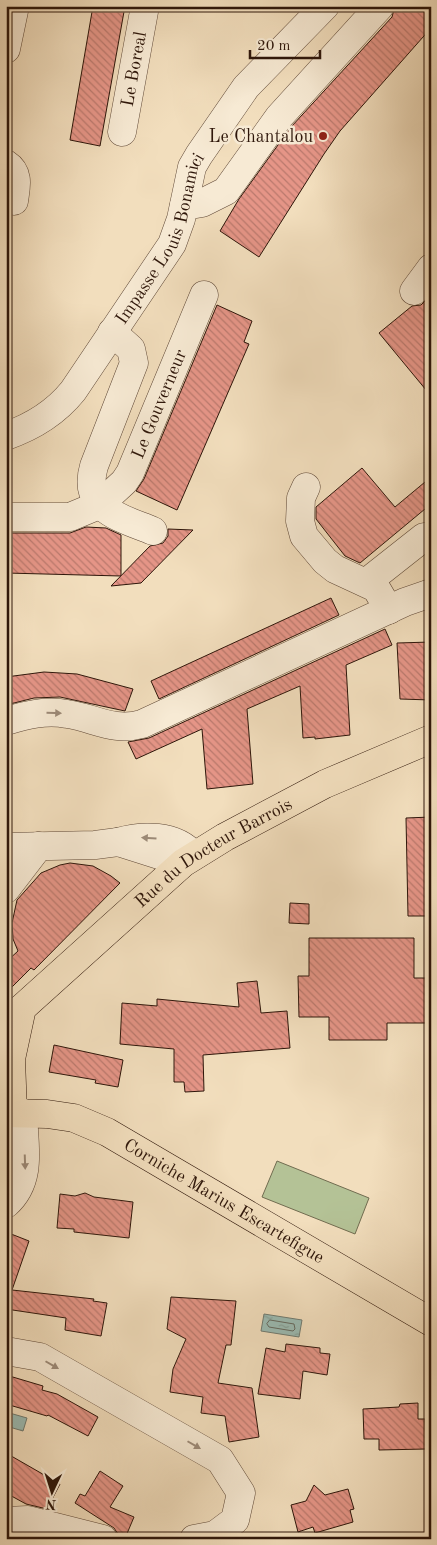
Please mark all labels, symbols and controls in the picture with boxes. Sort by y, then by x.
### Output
scale bar [250,28,320,60]
street label: Le Boreal [119,30,150,108]
text: 20 m [257,39,291,54]
place label: Le Chantalou [209,128,313,146]
marker: Le Chantalou [317,130,329,142]
street label: Impasse Louis Bonamici [113,150,208,328]
street label: Le Gouverneur [129,347,191,461]
one-way arrow [46,709,62,717]
street label: Rue du Docteur Barrois [132,795,295,912]
one-way arrow [141,833,157,841]
street label: Corniche Marius Escartefigue [120,1136,327,1267]
one-way arrow [21,1154,29,1170]
one-way arrow [46,1360,59,1369]
one-way arrow [186,1441,201,1449]
north arrow [28,1468,78,1518]
text: N [45,1497,57,1511]

